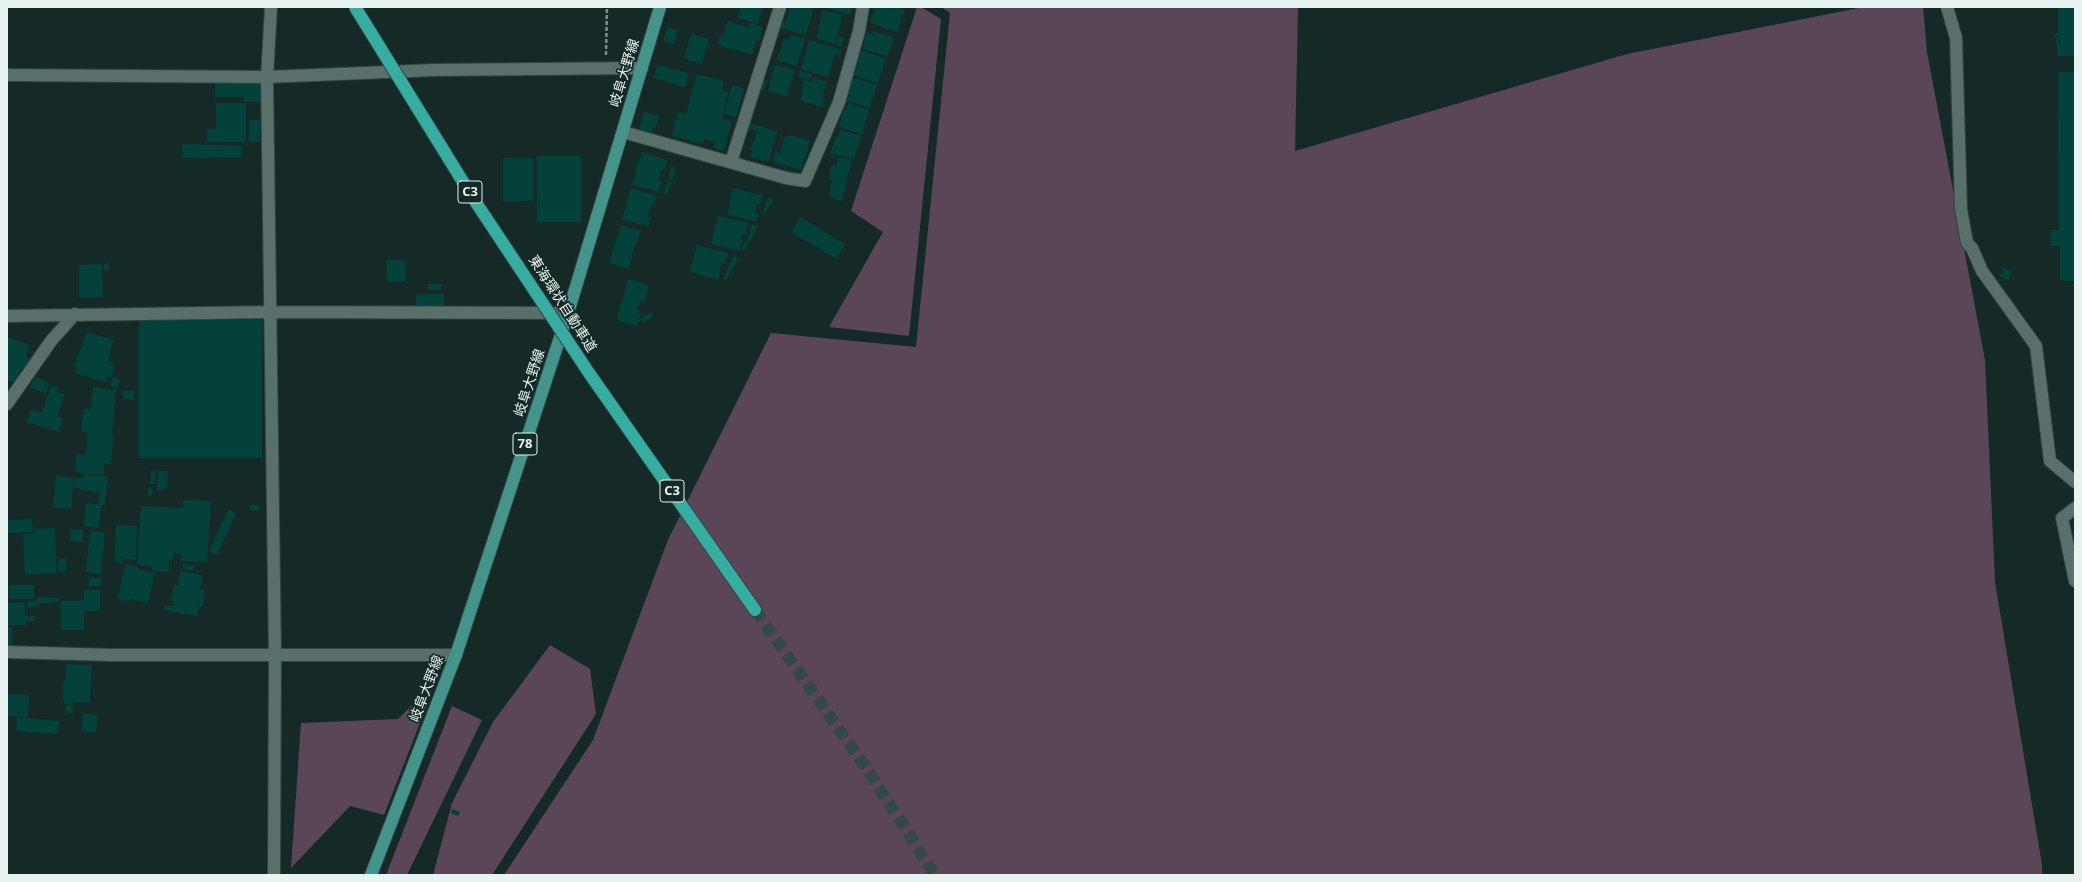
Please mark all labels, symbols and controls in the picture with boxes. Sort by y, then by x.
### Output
street label: 岐阜大野線 [607,37,643,109]
road number: C3 [458,181,482,203]
street label: 東海環状自動車道 [524,252,600,356]
street label: 岐阜大野線 [511,347,549,419]
road number: 78 [513,433,537,455]
road number: C3 [660,480,684,502]
street label: 岐阜大野線 [407,653,447,725]

